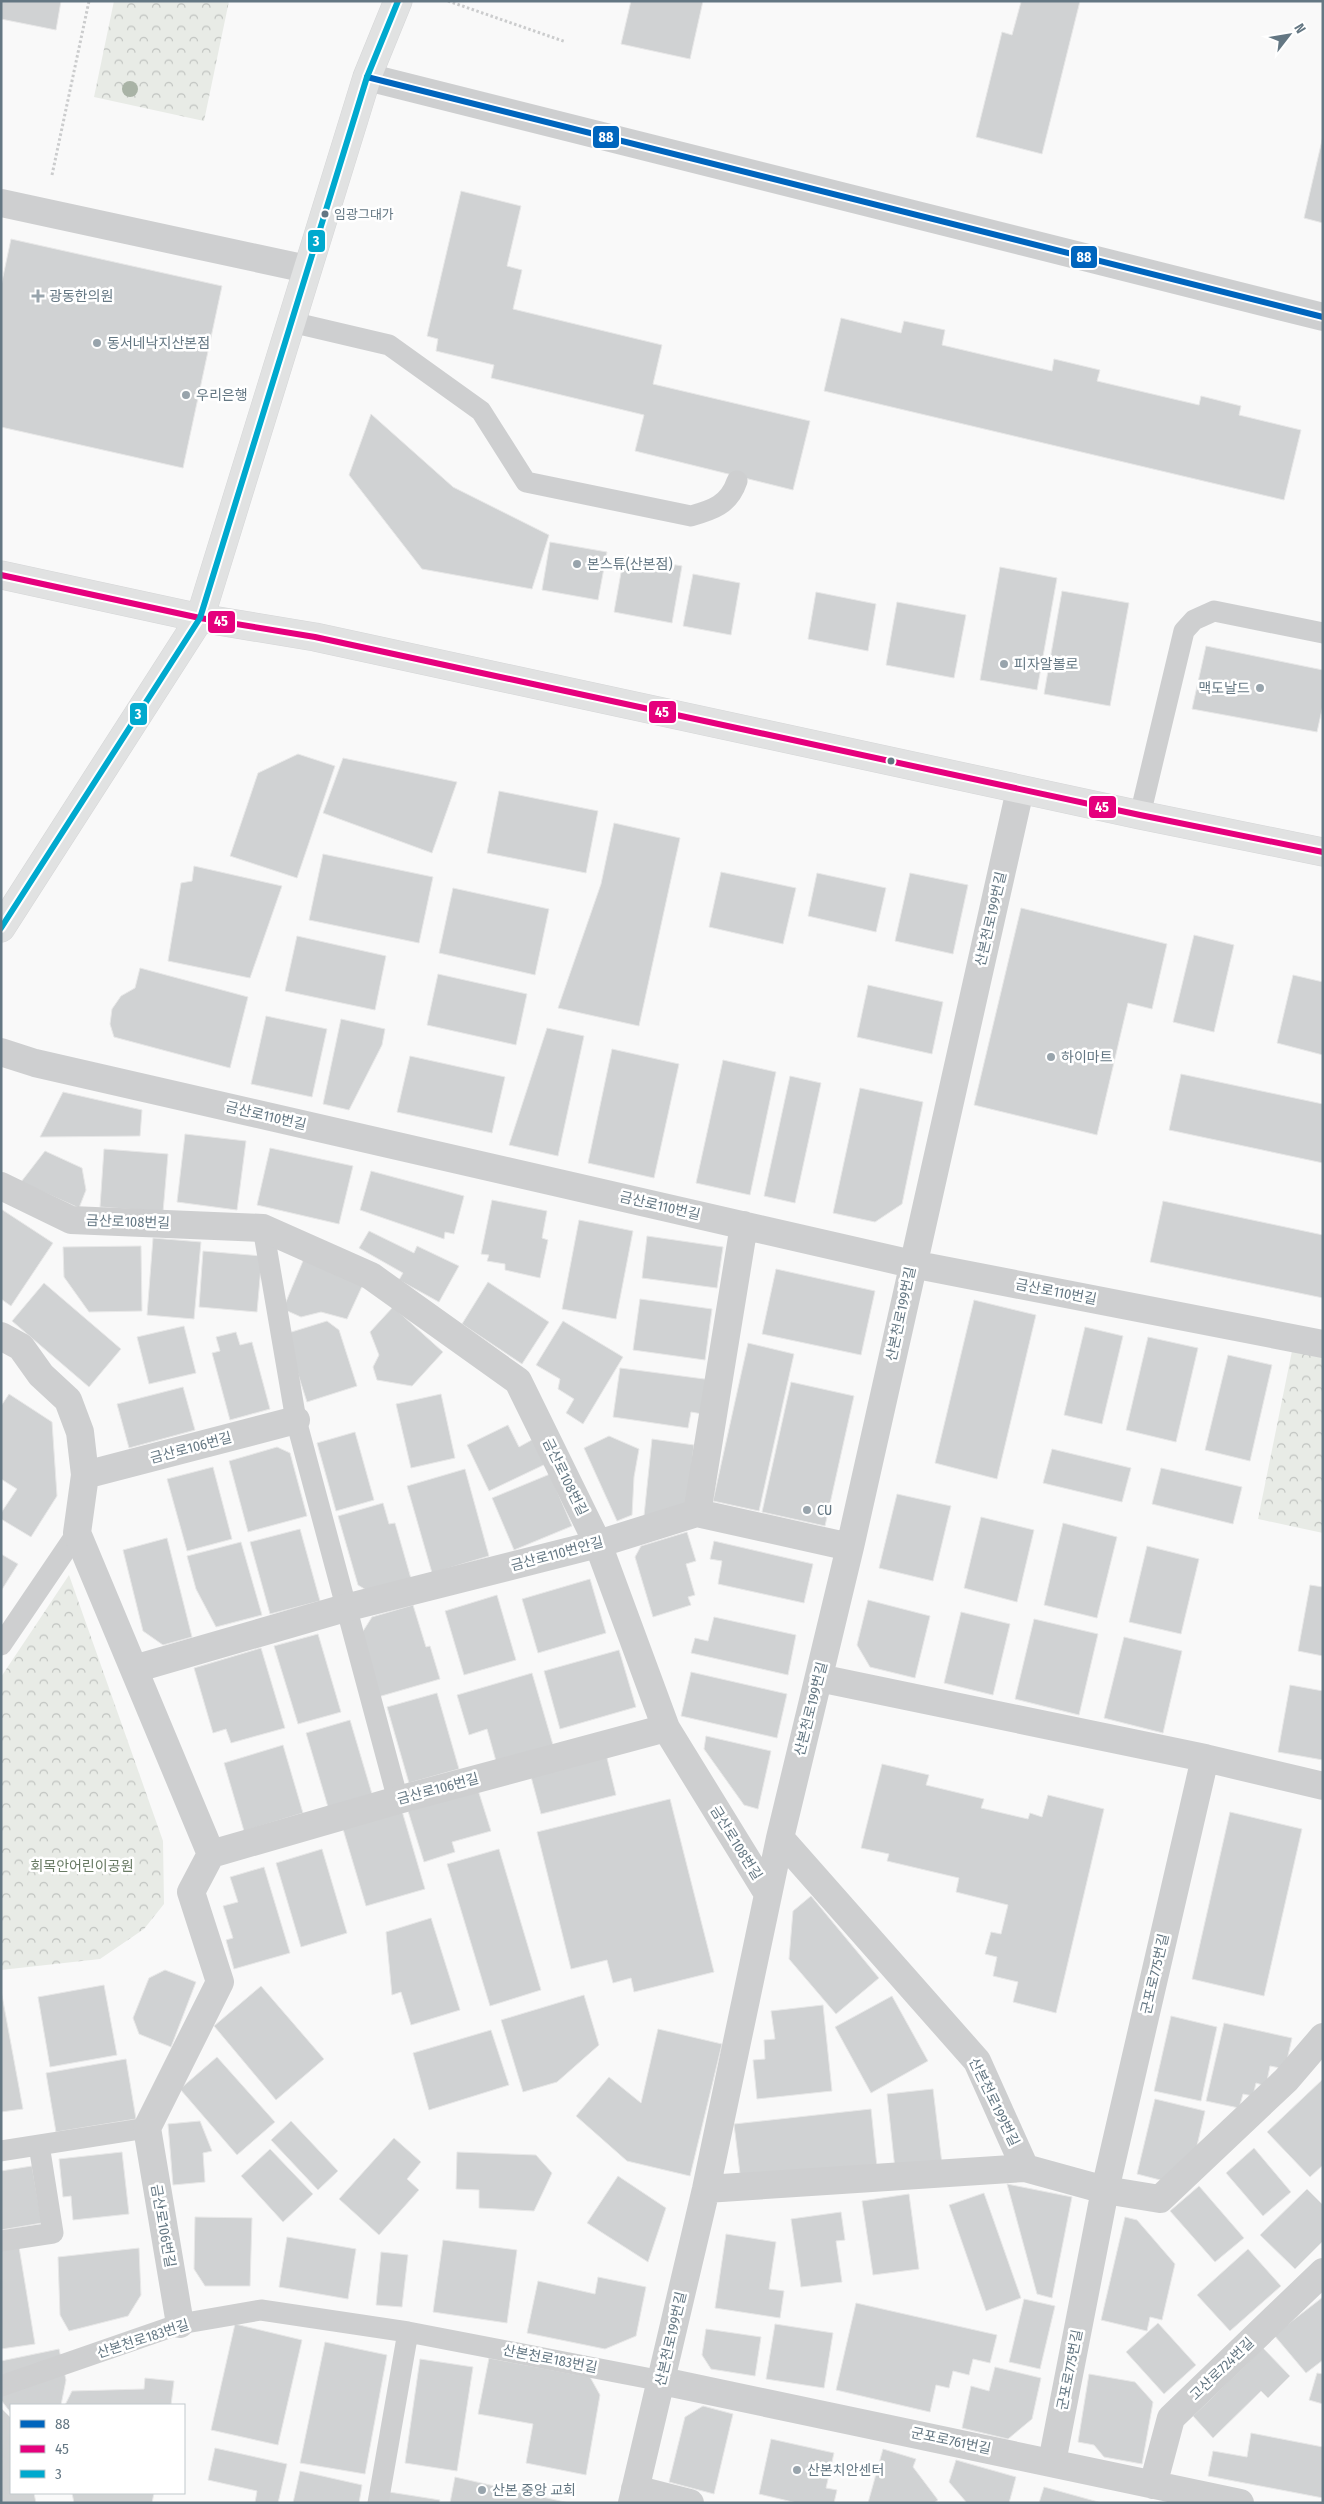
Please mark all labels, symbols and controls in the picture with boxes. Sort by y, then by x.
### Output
north arrow [1264,10,1314,60]
text: N [1290,21,1309,37]
line badge: 88 [592,125,620,149]
text: 88 [599,129,614,146]
place label: 임광그대가 [334,207,394,222]
marker: 임광그대가 [320,209,330,219]
line badge: 3 [307,229,326,253]
text: 3 [312,233,320,250]
line badge: 88 [1070,245,1098,269]
text: 88 [1077,249,1092,266]
place label: 광동한의원 [49,288,113,305]
marker: 광동한의원 [31,289,45,303]
place label: 동서네낙지산본점 [107,335,210,352]
marker: 동서네낙지산본점 [91,337,103,349]
place label: 우리은행 [196,387,248,404]
marker: 우리은행 [180,389,192,401]
place label: 본스튜(산본점) [587,556,673,573]
marker: 본스튜(산본점) [571,558,583,570]
line badge: 45 [207,610,236,634]
text: 45 [214,613,228,630]
place label: 피자알볼로 [1014,656,1079,673]
marker: 피자알볼로 [998,658,1010,670]
place label: 맥도날드 [1198,680,1250,697]
marker: 맥도날드 [1254,682,1266,694]
line badge: 45 [648,700,677,724]
line badge: 3 [129,702,148,726]
text: 45 [655,704,669,721]
text: 3 [134,706,142,723]
unlabelled marker [886,756,896,766]
line badge: 45 [1088,795,1117,819]
text: 45 [1095,799,1109,816]
street label: 산본천로199번길 [972,870,1010,968]
place label: 하이마트 [1061,1049,1113,1066]
marker: 하이마트 [1045,1051,1057,1063]
street label: 금산로110번길 [224,1098,308,1134]
street label: 금산로110번길 [618,1188,702,1224]
street label: 금산로108번길 [86,1212,170,1232]
street label: 산본천로199번길 [883,1265,919,1363]
street label: 금산로110번길 [1014,1276,1098,1308]
street label: 금산로106번길 [148,1429,234,1467]
street label: 금산로108번길 [539,1435,591,1519]
place label: CU [817,1502,832,1519]
marker: CU [801,1504,813,1516]
street label: 금산로110번안길 [509,1533,605,1575]
street label: 산본천로199번길 [791,1660,831,1758]
street label: 금산로106번길 [395,1770,481,1808]
street label: 금산로108번길 [706,1803,766,1883]
park label: 회목안어린이공원 [30,1858,134,1875]
street label: 군포로775번길 [1137,1932,1173,2016]
street label: 산본천로199번길 [965,2055,1023,2149]
street label: 금산로106번길 [147,2183,179,2269]
street label: 산본천로199번길 [652,2290,690,2388]
street label: 산본천로183번길 [95,2316,191,2362]
street label: 군포로775번길 [1054,2328,1086,2412]
street label: 고산로724번길 [1186,2334,1258,2404]
street label: 산본천로183번길 [501,2341,599,2377]
legend [10,2404,185,2494]
text: 88 [55,2415,70,2433]
street label: 군포로761번길 [909,2424,993,2458]
text: 45 [55,2440,69,2458]
place label: 산본치안센터 [807,2462,884,2479]
marker: 산본치안센터 [791,2464,803,2476]
text: 3 [55,2465,62,2483]
place label: 산본 중앙 교회 [492,2482,576,2499]
marker: 산본 중앙 교회 [476,2484,488,2496]

